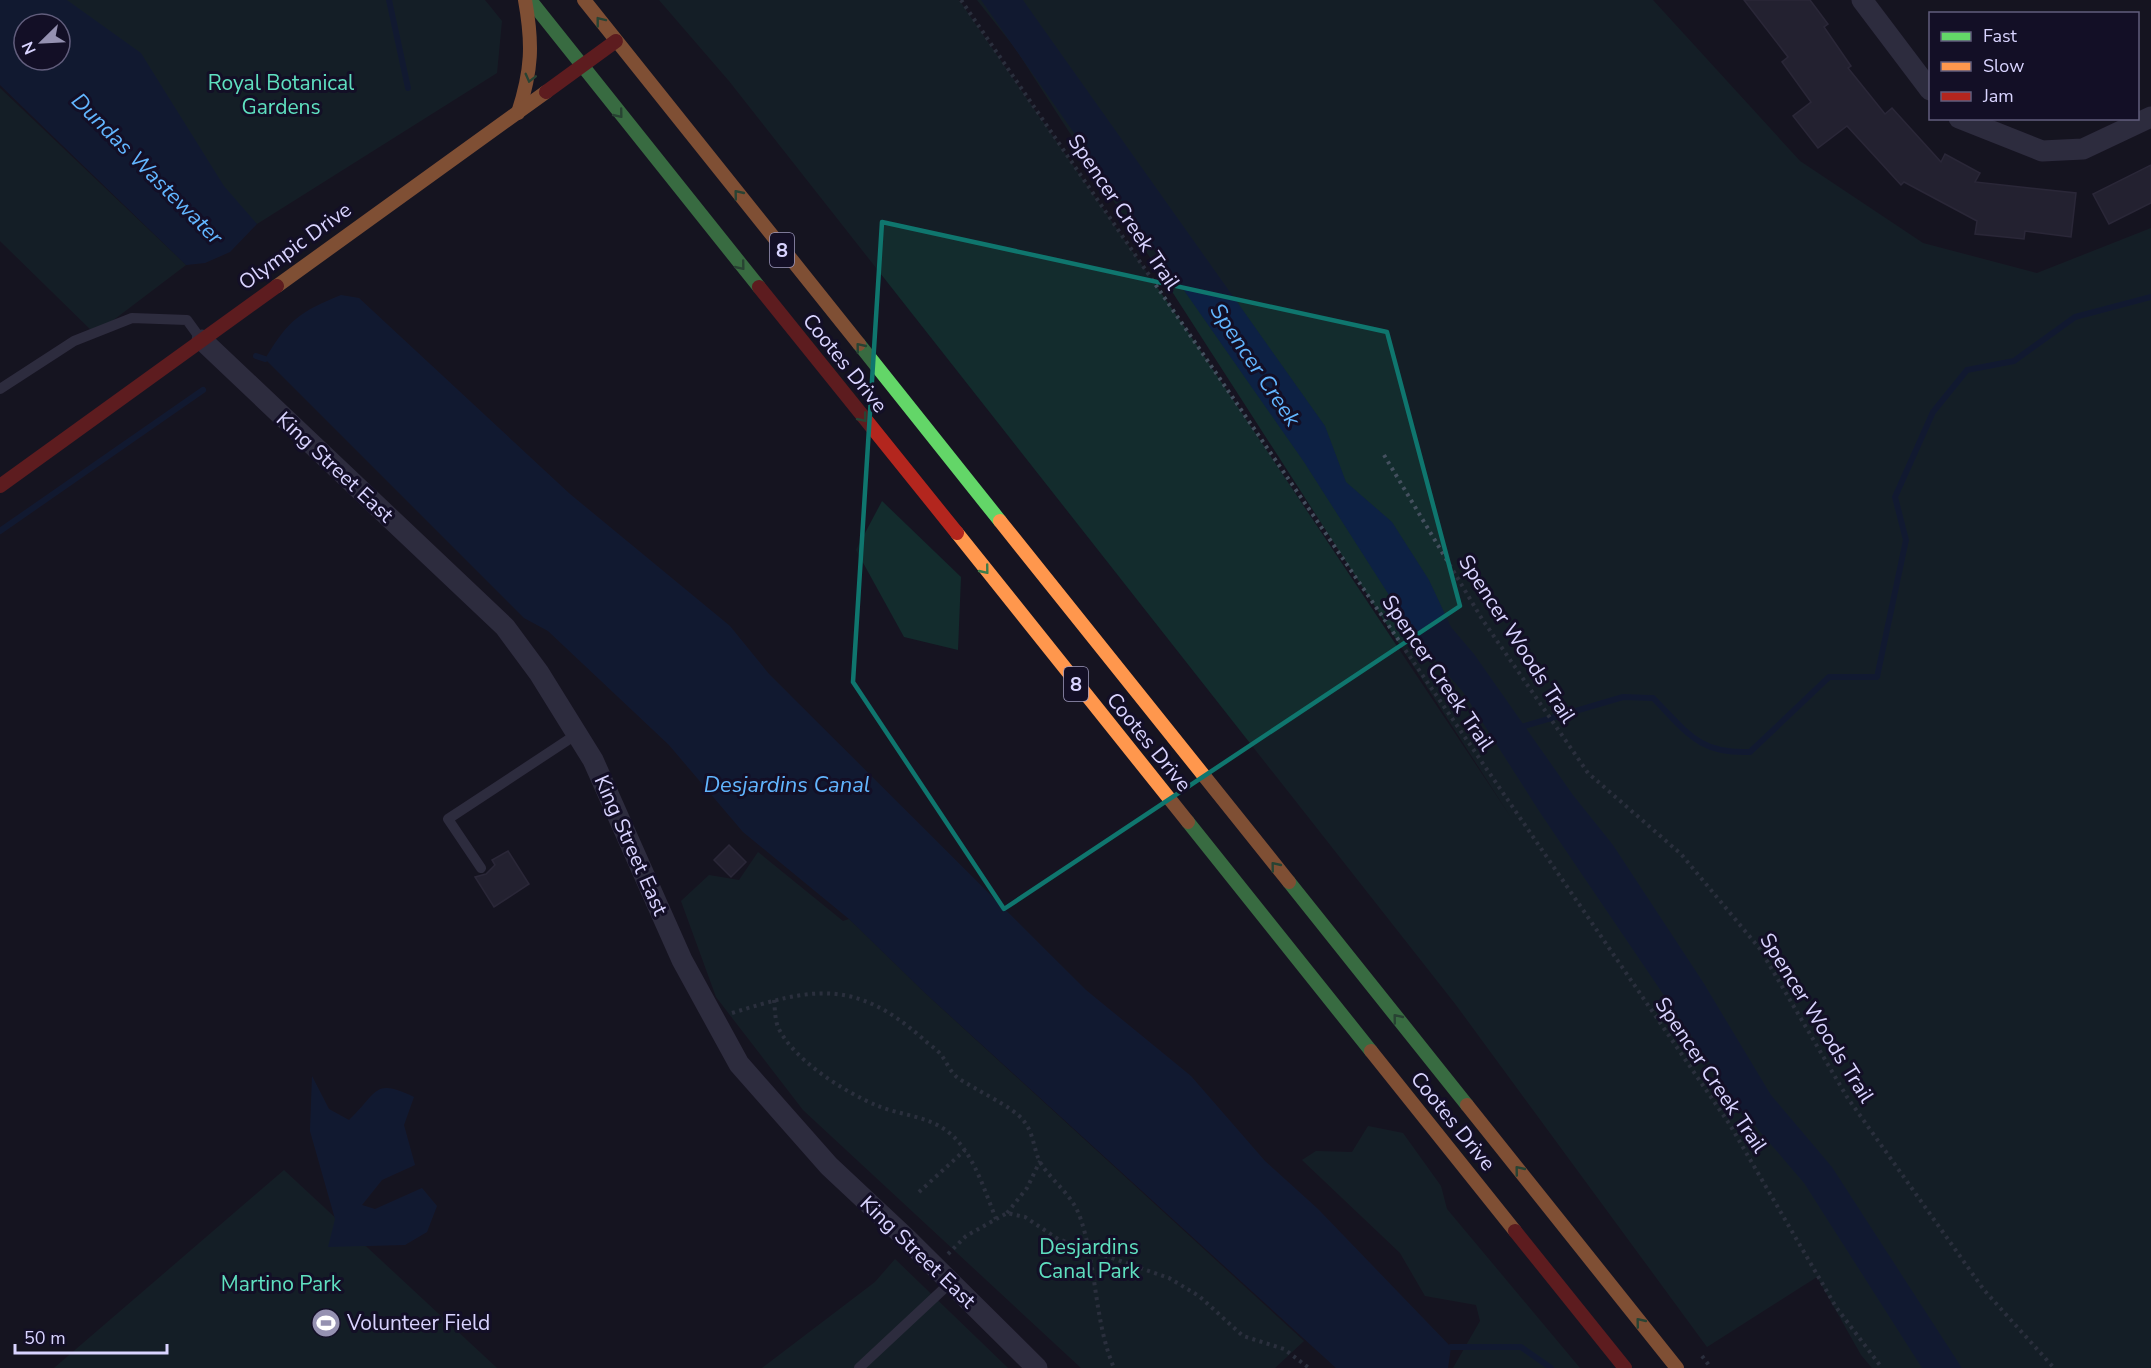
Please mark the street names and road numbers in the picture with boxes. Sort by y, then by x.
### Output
street label: Spencer Creek Trail [1061,129,1187,296]
street label: Olympic Drive [233,196,357,296]
road number: 8 [770,233,794,267]
street label: Cootes Drive [796,307,894,419]
street label: King Street East [270,405,400,529]
street label: Spencer Woods Trail [1452,549,1582,729]
street label: Spencer Creek Trail [1375,590,1501,757]
road number: 8 [1064,667,1088,701]
street label: Cootes Drive [1100,686,1198,798]
street label: King Street East [588,770,675,920]
street label: Spencer Woods Trail [1753,928,1881,1109]
street label: Spencer Creek Trail [1648,992,1774,1159]
street label: Cootes Drive [1404,1065,1502,1177]
street label: King Street East [854,1190,982,1315]

